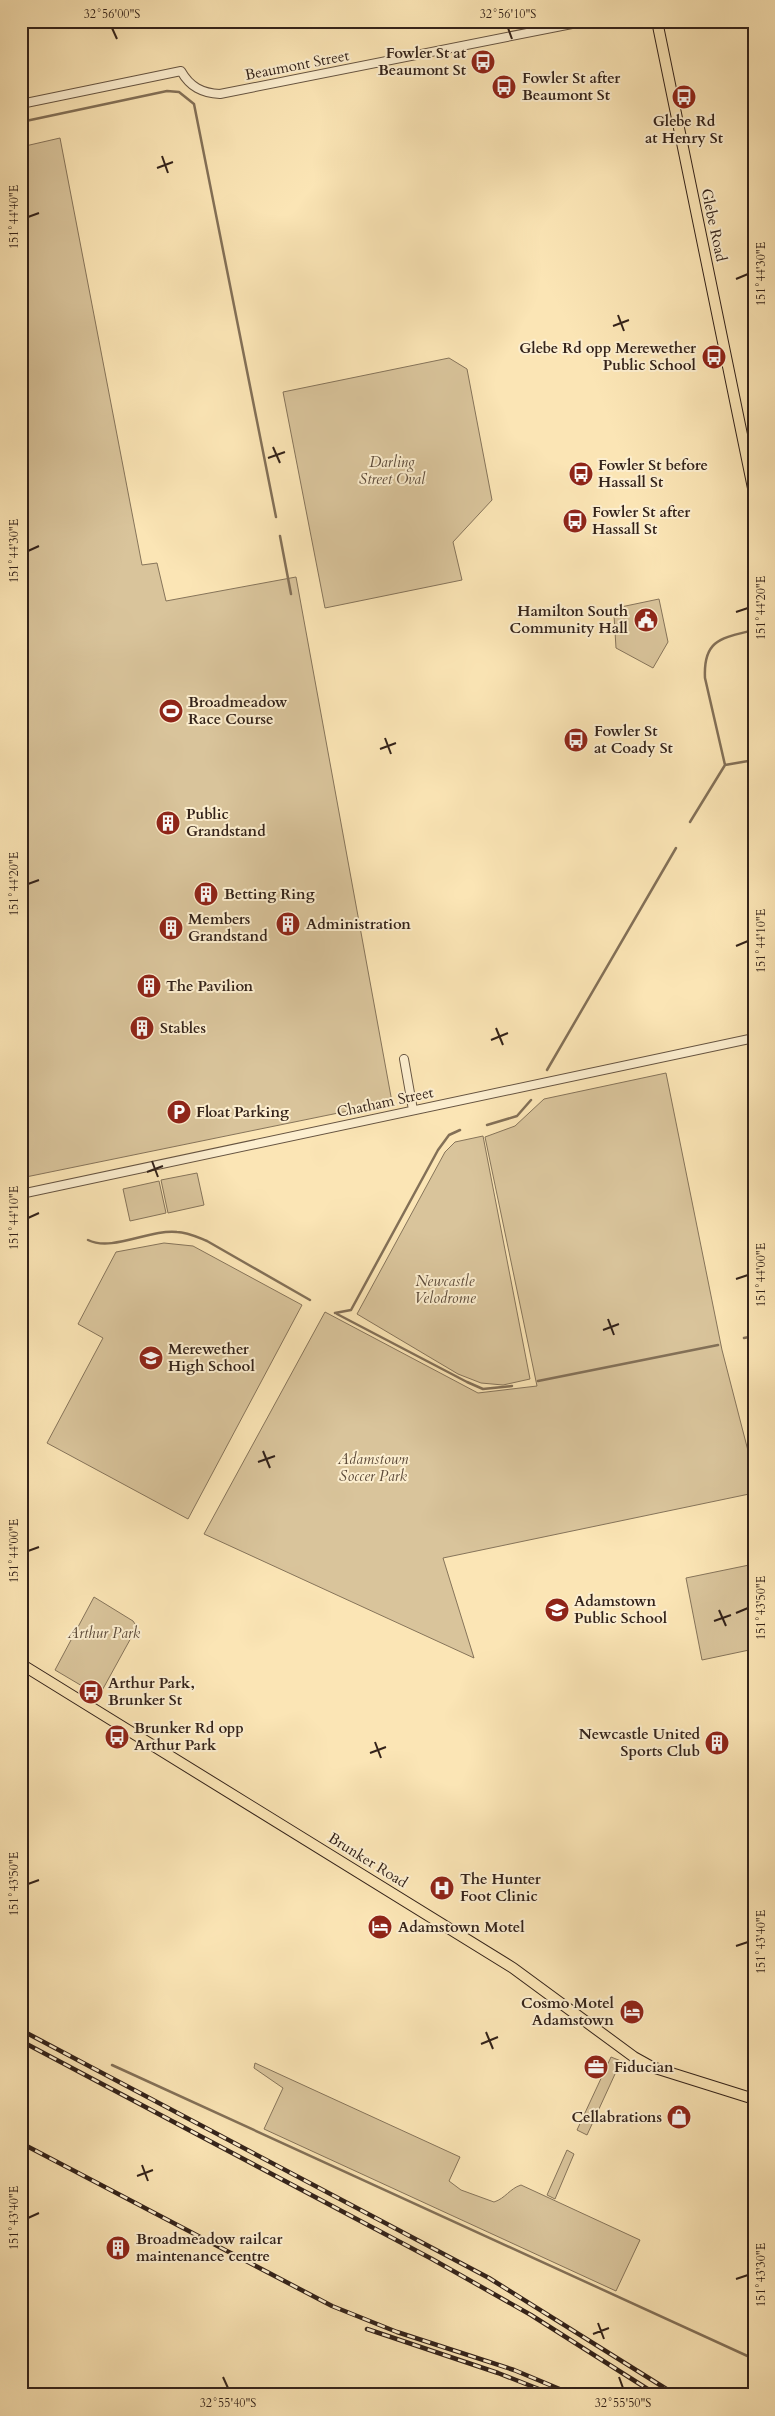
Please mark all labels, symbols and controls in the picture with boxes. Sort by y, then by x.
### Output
text: 32°56'00"S [84,6,140,22]
text: 32°56'10"S [480,6,536,22]
place label: Fowler St at Beaumont St [378,43,467,80]
street label: Beaumont Street [243,45,351,85]
bus stop icon: Fowler St at Beaumont St [470,49,496,75]
place label: Fowler St after Beaumont St [522,68,621,105]
bus stop icon: Fowler St after Beaumont St [491,74,517,100]
bus stop icon: Glebe Rd at Henry St [671,84,697,110]
place label: Glebe Rd at Henry St [645,111,724,148]
text: 151°44'40"E [6,185,22,249]
street label: Glebe Road [696,187,732,263]
text: 151°44'30"E [753,242,769,306]
place label: Glebe Rd opp Merewether Public School [519,338,697,375]
bus stop icon: Glebe Rd opp Merewether Public School [701,344,727,370]
park label: Darling Street Oval [359,452,426,489]
place label: Fowler St before Hassall St [598,455,708,492]
bus stop icon: Fowler St before Hassall St [568,461,594,487]
place label: Fowler St after Hassall St [592,502,691,539]
bus stop icon: Fowler St after Hassall St [562,508,588,534]
text: 151°44'30"E [6,519,22,583]
text: 151°44'20"E [753,576,769,640]
place label: Hamilton South Community Hall [510,601,629,638]
public building icon: Hamilton South Community Hall [633,607,659,633]
place label: Broadmeadow Race Course [188,692,288,729]
sports icon: Broadmeadow Race Course [158,698,184,724]
place label: Fowler St at Coady St [594,721,674,758]
bus stop icon: Fowler St at Coady St [563,727,589,753]
place label: Public Grandstand [186,804,266,841]
building icon: Public Grandstand [155,810,181,836]
text: 151°44'20"E [6,852,22,916]
building icon: Betting Ring [193,881,219,907]
place label: Betting Ring [224,884,315,904]
place label: Members Grandstand [188,909,268,946]
text: 151°44'10"E [753,909,769,973]
building icon: Administration [275,911,301,937]
place label: Administration [306,914,411,934]
building icon: Members Grandstand [158,915,184,941]
building icon: The Pavilion [136,973,162,999]
place label: The Pavilion [166,976,253,996]
building icon: Stables [129,1015,155,1041]
place label: Stables [160,1018,206,1038]
street label: Chatham Street [335,1082,435,1122]
parking icon: Float Parking [166,1099,192,1125]
place label: Float Parking [196,1102,289,1122]
text: 151°44'10"E [6,1186,22,1250]
text: 151°44'00"E [753,1243,769,1307]
park label: Newcastle Velodrome [414,1271,476,1308]
place label: Merewether High School [168,1339,255,1376]
school or university icon: Merewether High School [138,1345,164,1371]
park label: Adamstown Soccer Park [337,1449,409,1486]
text: 151°44'00"E [6,1519,22,1583]
text: 151°43'50"E [753,1576,769,1640]
place label: Adamstown Public School [574,1591,668,1628]
school or university icon: Adamstown Public School [544,1597,570,1623]
park label: Arthur Park [67,1623,141,1643]
place label: Arthur Park, Brunker St [108,1673,195,1710]
bus stop icon: Arthur Park, Brunker St [78,1679,104,1705]
place label: Brunker Rd opp Arthur Park [134,1718,244,1755]
bus stop icon: Brunker Rd opp Arthur Park [104,1724,130,1750]
place label: Newcastle United Sports Club [579,1724,700,1761]
building icon: Newcastle United Sports Club [704,1730,730,1756]
street label: Brunker Road [325,1828,411,1892]
text: 151°43'50"E [6,1852,22,1916]
place label: The Hunter Foot Clinic [460,1869,542,1906]
hospital icon: The Hunter Foot Clinic [429,1875,455,1901]
text: 151°43'40"E [753,1910,769,1974]
hotel icon: Adamstown Motel [367,1914,393,1940]
place label: Adamstown Motel [398,1917,525,1937]
place label: Cosmo Motel Adamstown [521,1993,615,2030]
hotel icon: Cosmo Motel Adamstown [619,1999,645,2025]
office icon: Fiducian [583,2054,609,2080]
place label: Fiducian [614,2057,674,2077]
shop icon: Cellabrations [666,2104,692,2130]
place label: Cellabrations [571,2107,662,2127]
text: 151°43'40"E [6,2186,22,2250]
place label: Broadmeadow railcar maintenance centre [136,2229,284,2266]
building icon: Broadmeadow railcar maintenance centre [105,2235,131,2261]
text: 151°43'30"E [753,2243,769,2307]
text: 32°55'40"S [200,2395,256,2411]
text: 32°55'50"S [595,2395,651,2411]

